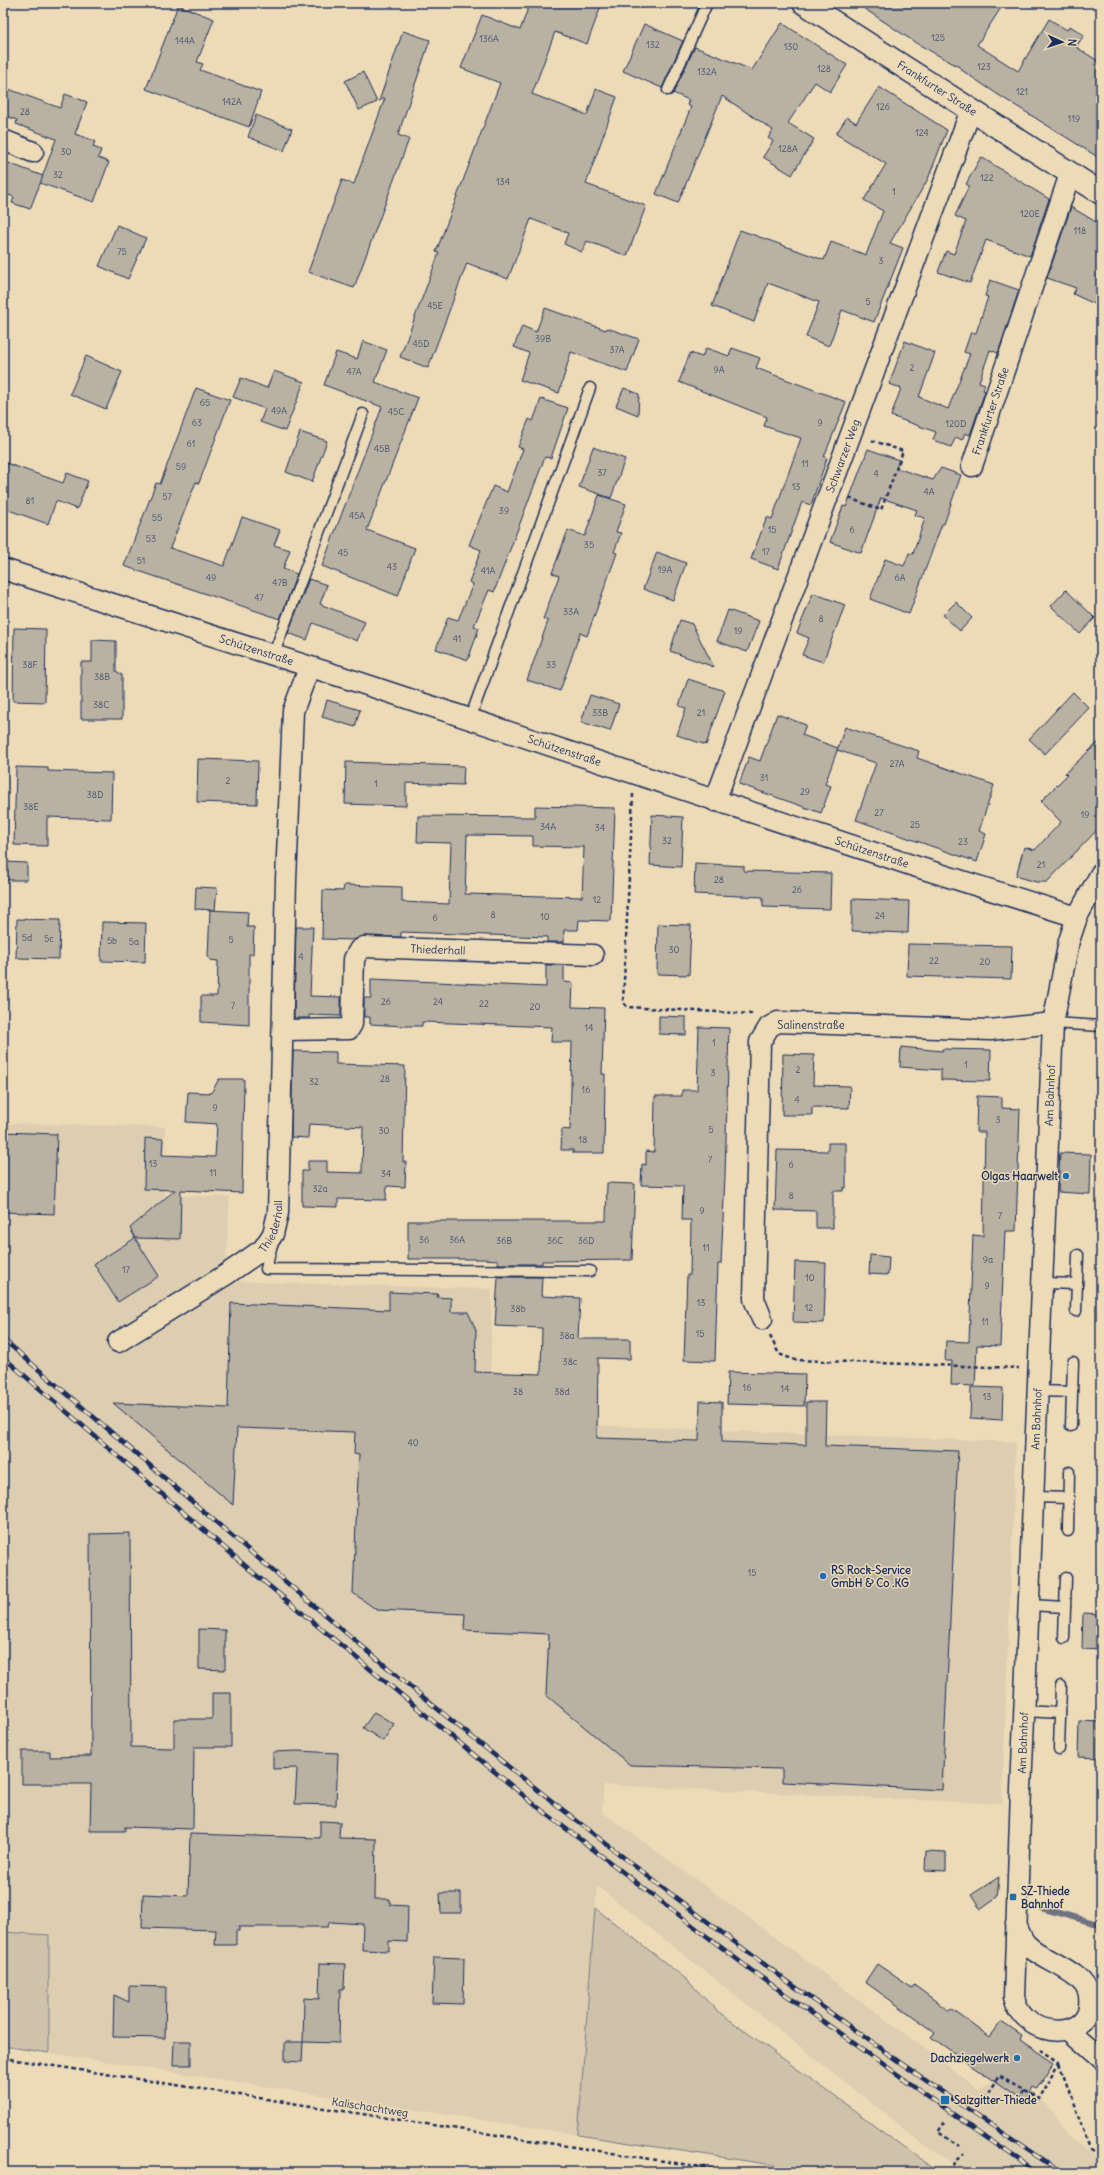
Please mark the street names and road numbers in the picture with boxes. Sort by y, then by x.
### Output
street label: Frankfurter Straße [895,57,980,119]
street label: Frankfurter Straße [969,365,1012,457]
street label: Schwarzer Weg [823,417,863,495]
street label: Schützenstraße [218,631,295,668]
street label: Schützenstraße [526,732,603,769]
street label: Schützenstraße [833,833,911,871]
street label: Thiederhall [410,942,466,958]
street label: Salinenstraße [777,1018,845,1032]
street label: Am Bahnhof [1042,1064,1058,1126]
street label: Thiederhall [256,1200,285,1255]
street label: Am Bahnhof [1028,1388,1045,1450]
street label: Am Bahnhof [1015,1711,1031,1774]
street label: Kalischachtweg [331,2094,409,2120]

